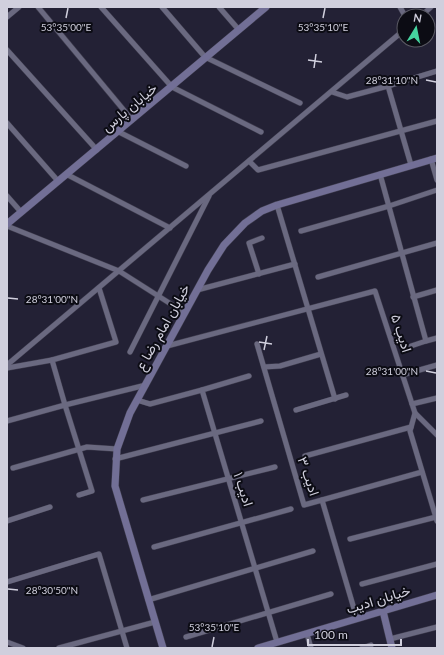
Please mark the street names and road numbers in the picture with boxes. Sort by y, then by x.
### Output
street label: خیابان پارس [98,79,162,137]
street label: خیابان امام رضا ع [131,281,195,375]
street label: ادیب ۵ [387,312,416,355]
street label: ادیب ۳ [293,454,324,498]
street label: ادیب ۱ [230,470,257,509]
street label: خیابان ادیب [344,581,412,618]

